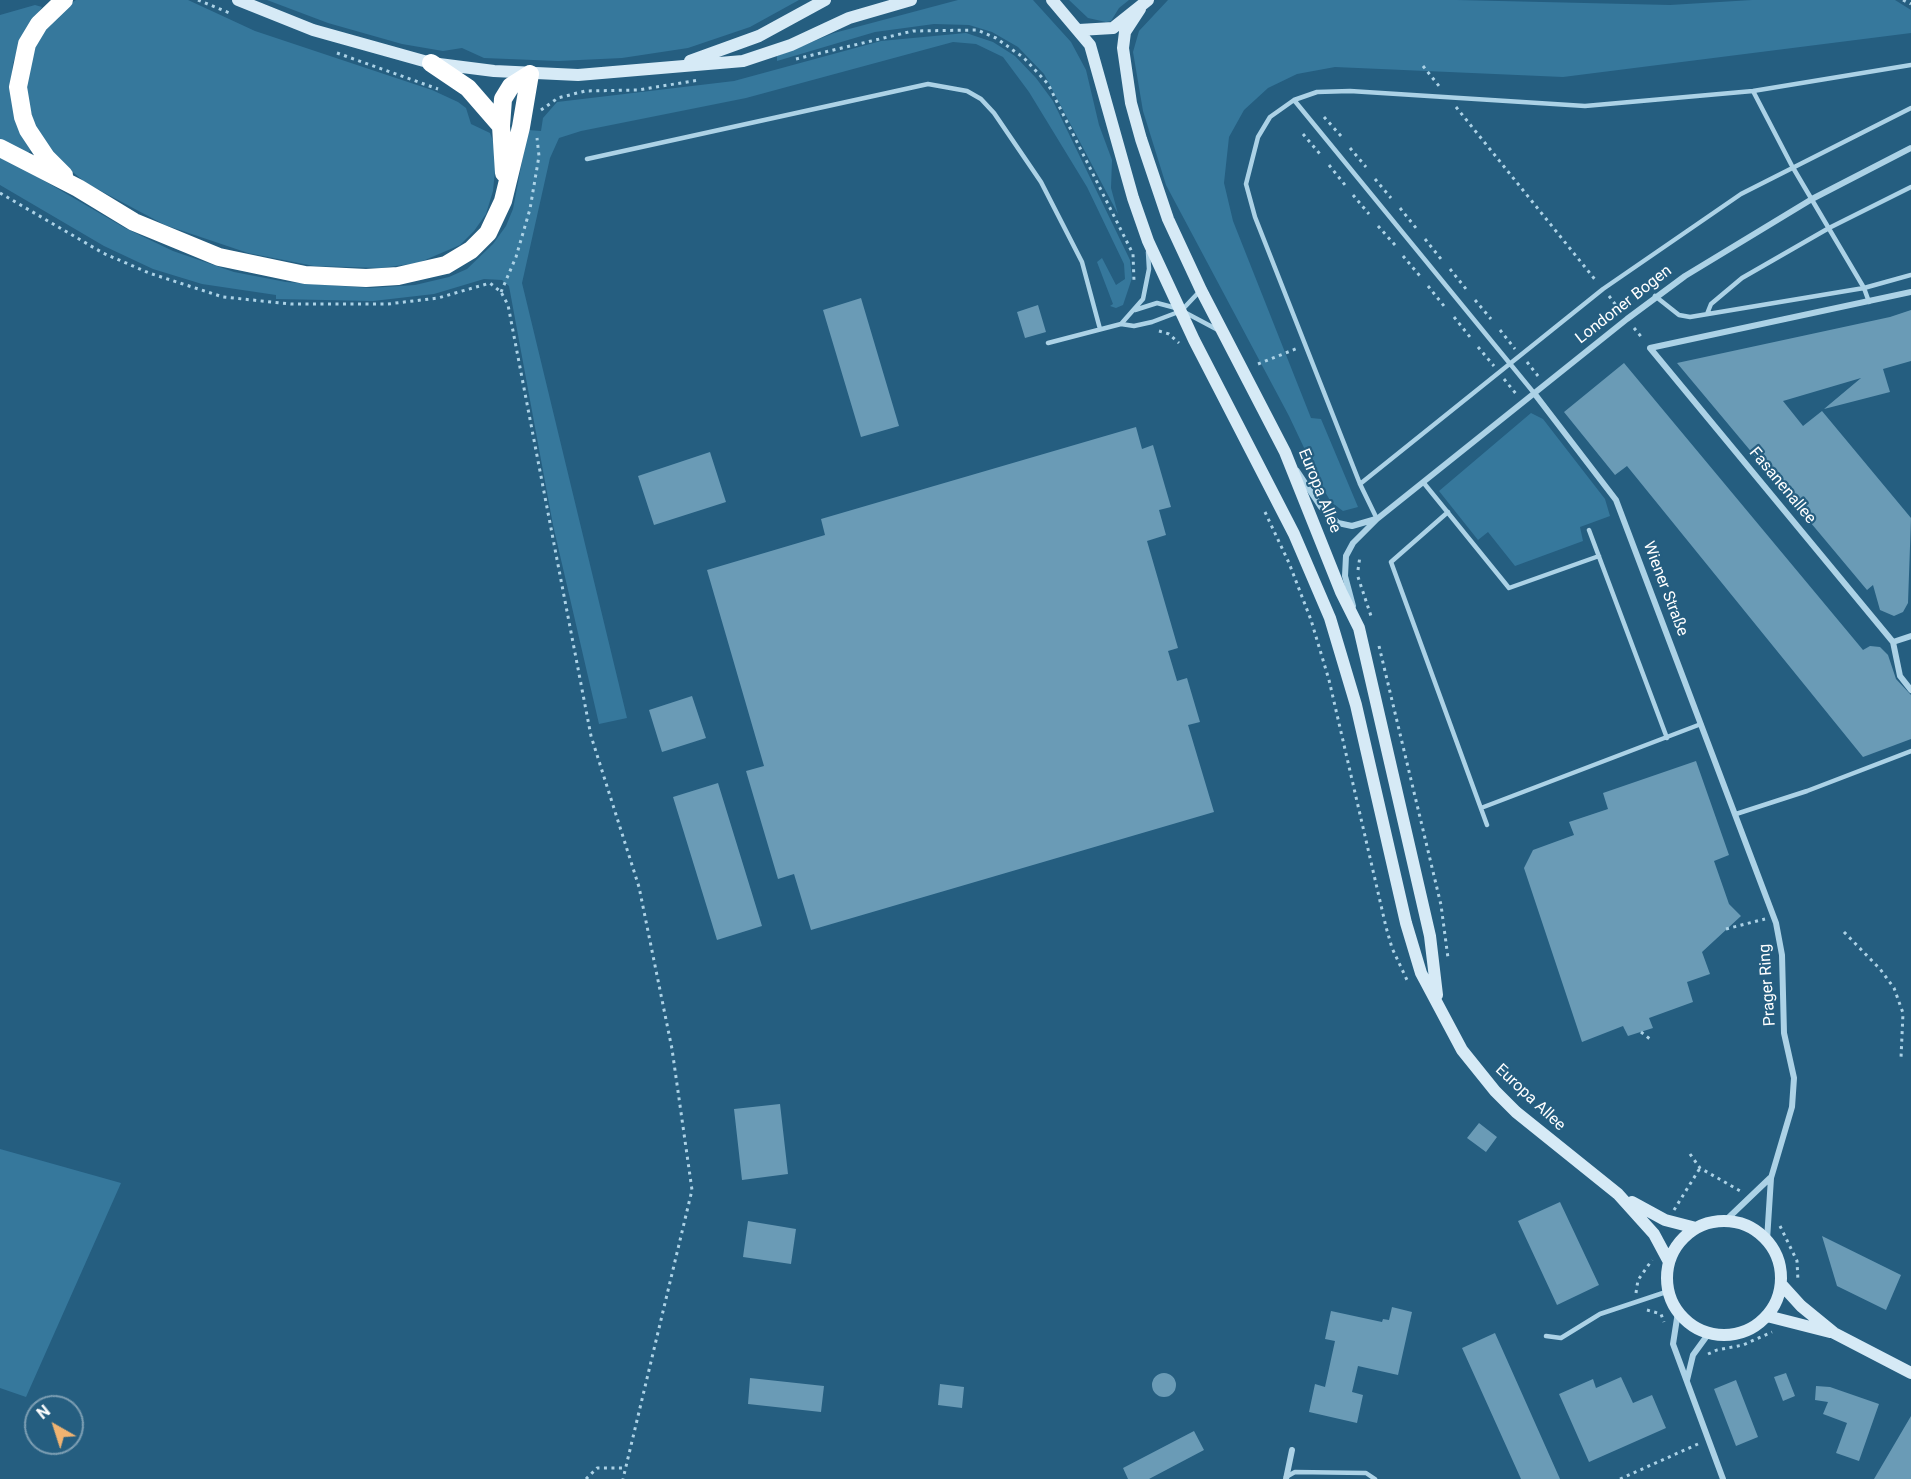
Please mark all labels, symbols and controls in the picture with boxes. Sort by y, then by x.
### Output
street label: Londoner Bogen [1572,261,1676,349]
street label: Fasanenallee [1744,444,1820,528]
street label: Europa Allee [1293,446,1345,536]
street label: Wiener Straße [1638,539,1692,639]
street label: Prager Ring [1756,943,1780,1027]
street label: Europa Allee [1491,1061,1569,1135]
north arrow [24,1395,84,1455]
text: N [33,1401,54,1423]

